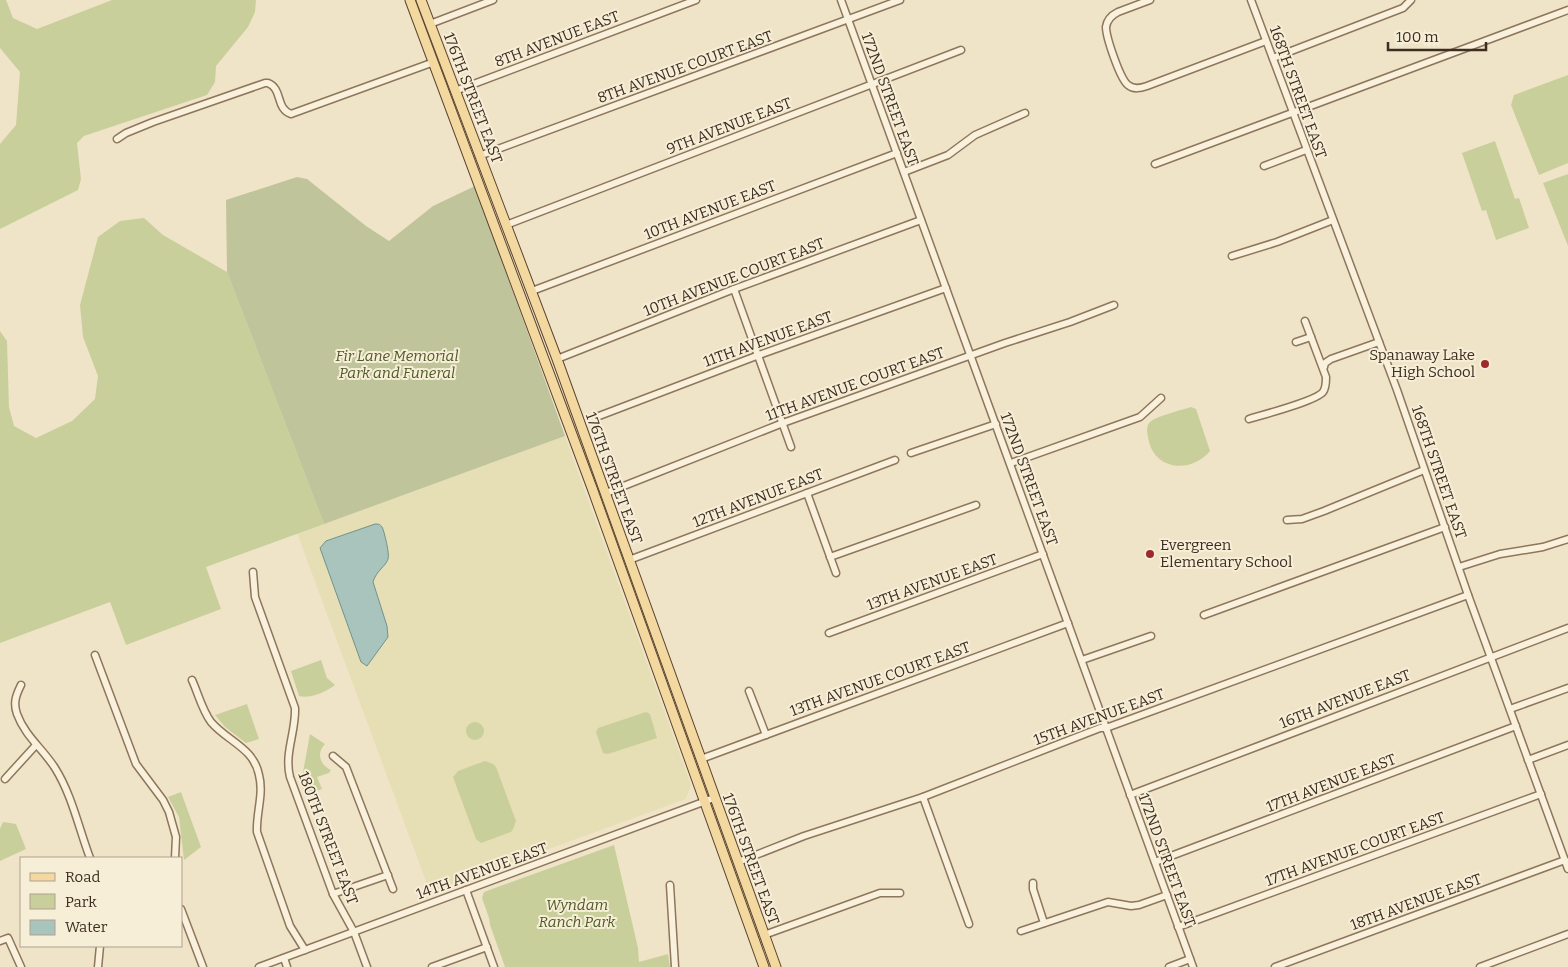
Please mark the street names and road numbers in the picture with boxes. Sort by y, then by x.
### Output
street label: 8TH AVENUE EAST [492,7,622,71]
street label: 168TH STREET EAST [1266,23,1330,161]
street label: 8TH AVENUE COURT EAST [595,27,775,107]
street label: 176TH STREET EAST [440,30,506,166]
street label: 172ND STREET EAST [858,30,923,168]
street label: 9TH AVENUE EAST [664,94,794,158]
street label: 10TH AVENUE EAST [642,177,779,243]
street label: 10TH AVENUE COURT EAST [641,234,827,320]
street label: 11TH AVENUE EAST [701,307,835,371]
street label: 11TH AVENUE COURT EAST [763,343,947,425]
street label: 168TH STREET EAST [1408,403,1470,541]
street label: 176TH STREET EAST [582,410,646,546]
street label: 172ND STREET EAST [997,410,1062,548]
street label: 12TH AVENUE EAST [690,465,826,531]
street label: 13TH AVENUE EAST [864,550,1000,614]
street label: 13TH AVENUE COURT EAST [787,638,973,720]
street label: 16TH AVENUE EAST [1277,666,1413,732]
street label: 15TH AVENUE EAST [1031,685,1167,749]
street label: 17TH AVENUE EAST [1264,750,1399,816]
street label: 180TH STREET EAST [294,769,362,907]
street label: 176TH STREET EAST [719,791,783,927]
street label: 172ND STREET EAST [1135,791,1200,929]
street label: 17TH AVENUE COURT EAST [1263,808,1448,890]
street label: 14TH AVENUE EAST [414,839,550,903]
street label: 18TH AVENUE EAST [1348,870,1484,934]

